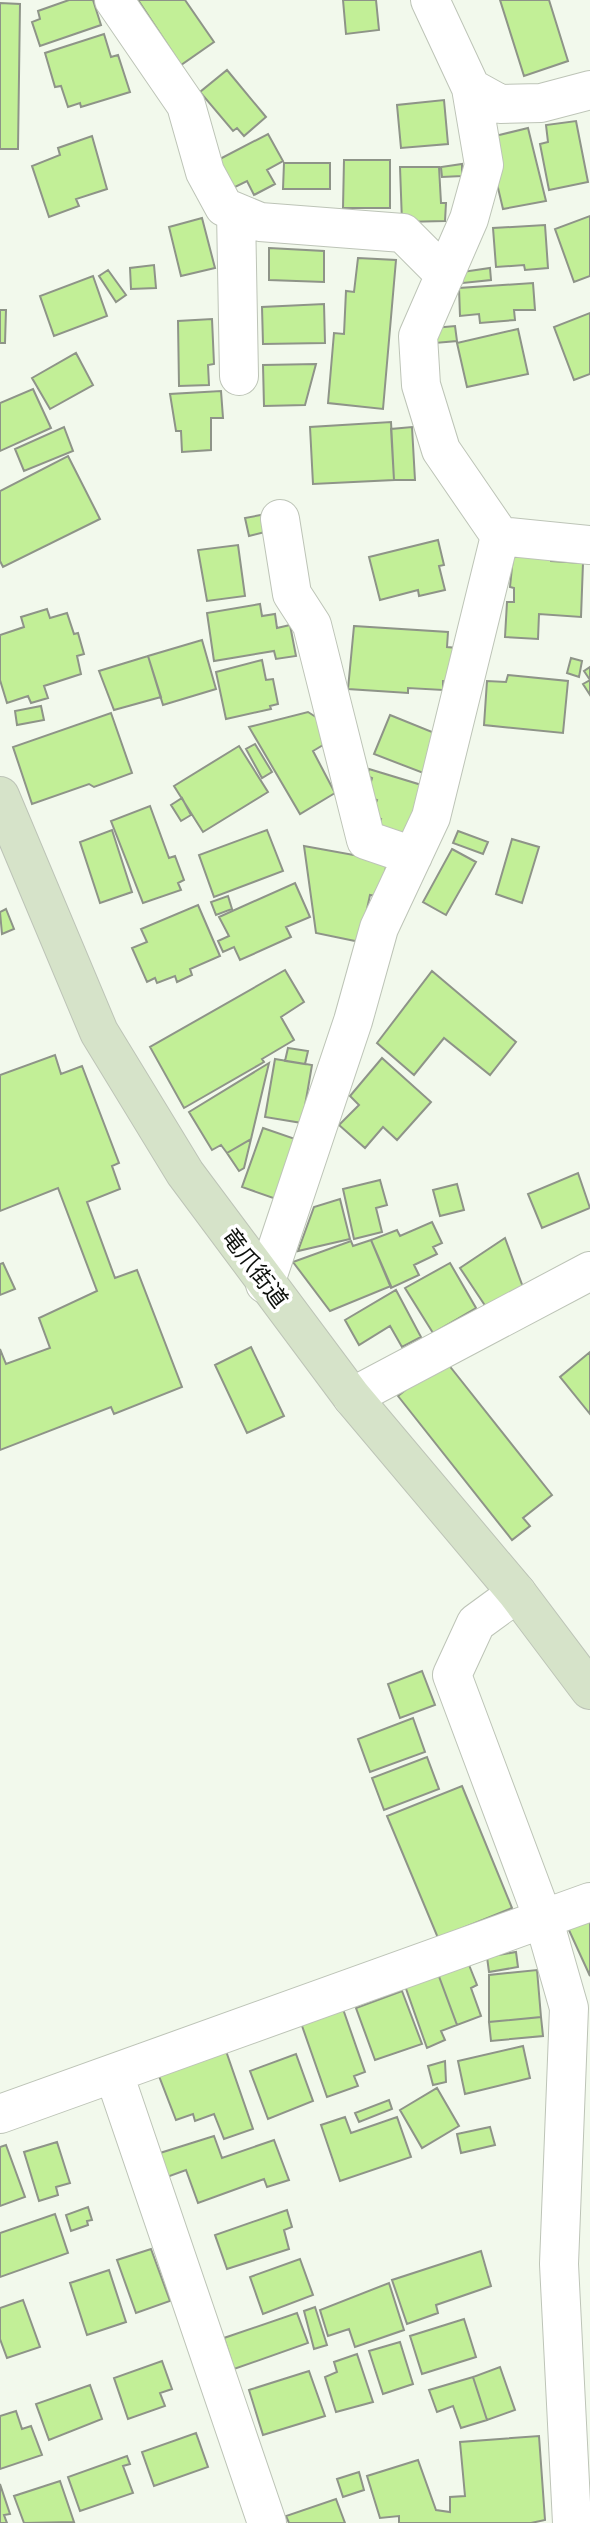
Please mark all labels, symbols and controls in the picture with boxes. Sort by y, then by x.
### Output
street label: 竜爪街道 [216,1222,295,1313]

